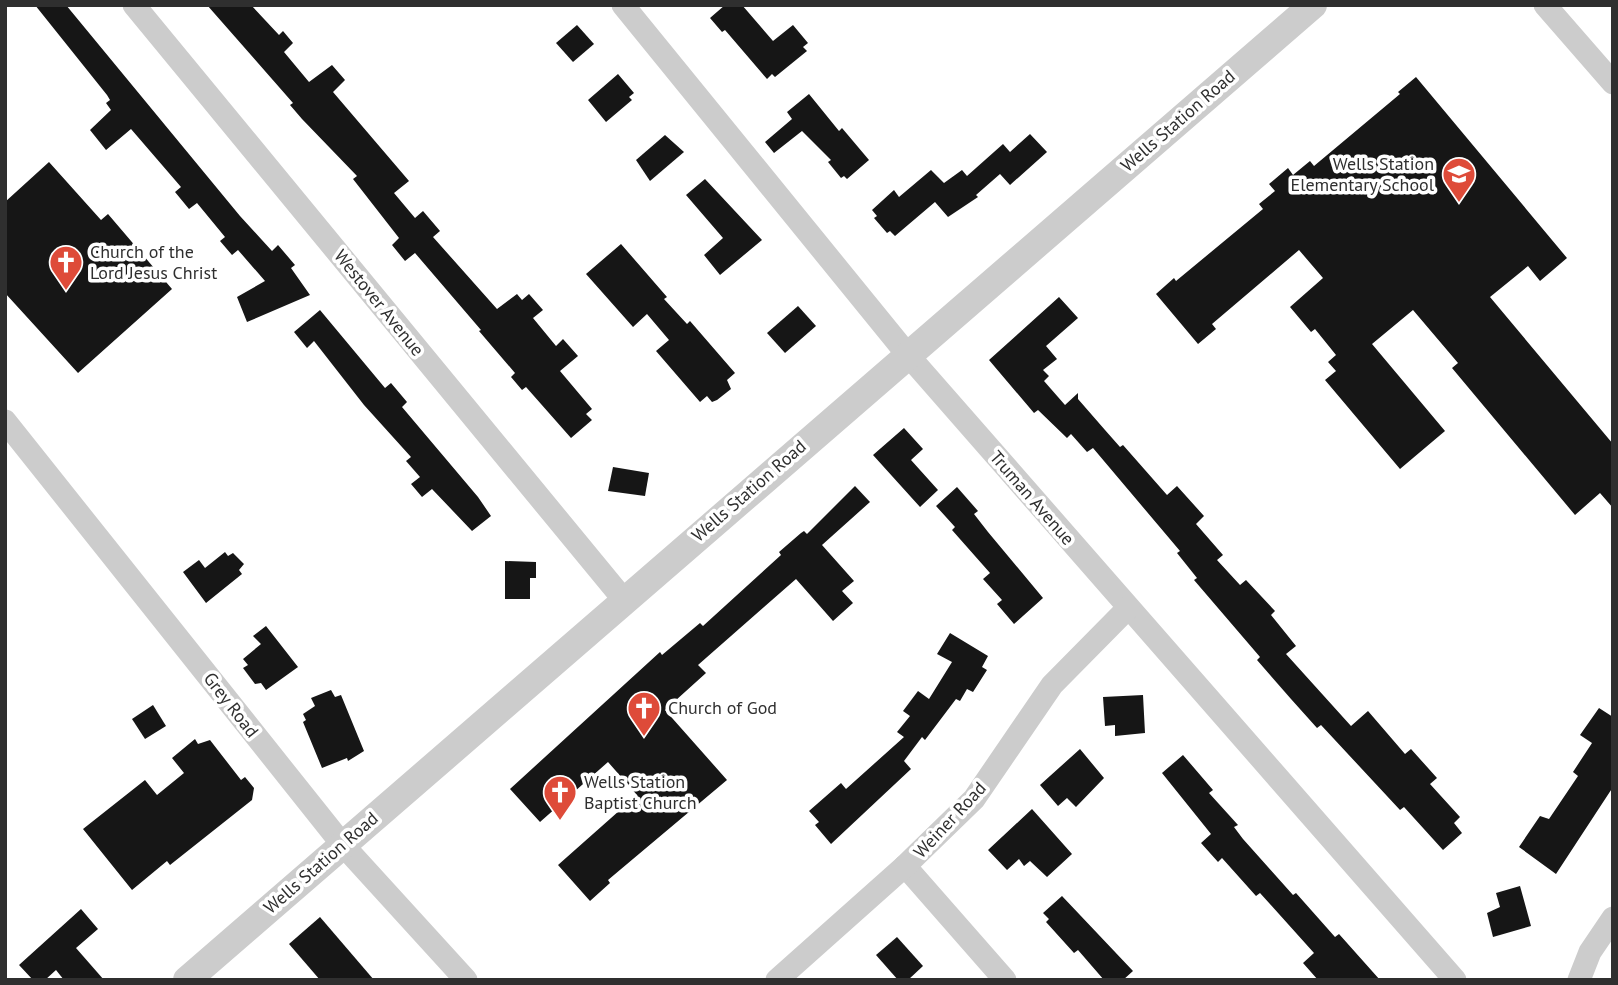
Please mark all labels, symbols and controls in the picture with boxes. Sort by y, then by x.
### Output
street label: Wells Station Road [1116,65,1240,177]
place label: Wells Station Elementary School [1291,152,1435,196]
school or university icon: Wells Station Elementary School [1440,155,1478,204]
place label: Church of the Lord Jesus Christ [90,240,217,284]
church icon: Church of the Lord Jesus Christ [47,243,85,292]
street label: Westover Avenue [329,245,429,361]
street label: Wells Station Road [687,435,811,547]
street label: Truman Avenue [985,446,1080,550]
street label: Grey Road [199,667,264,742]
church icon: Church of God [625,689,663,738]
place label: Church of God [668,696,777,719]
place label: Wells Station Baptist Church [584,770,697,814]
church icon: Wells Station Baptist Church [541,773,579,822]
street label: Weiner Road [908,777,991,863]
street label: Wells Station Road [259,807,383,919]

